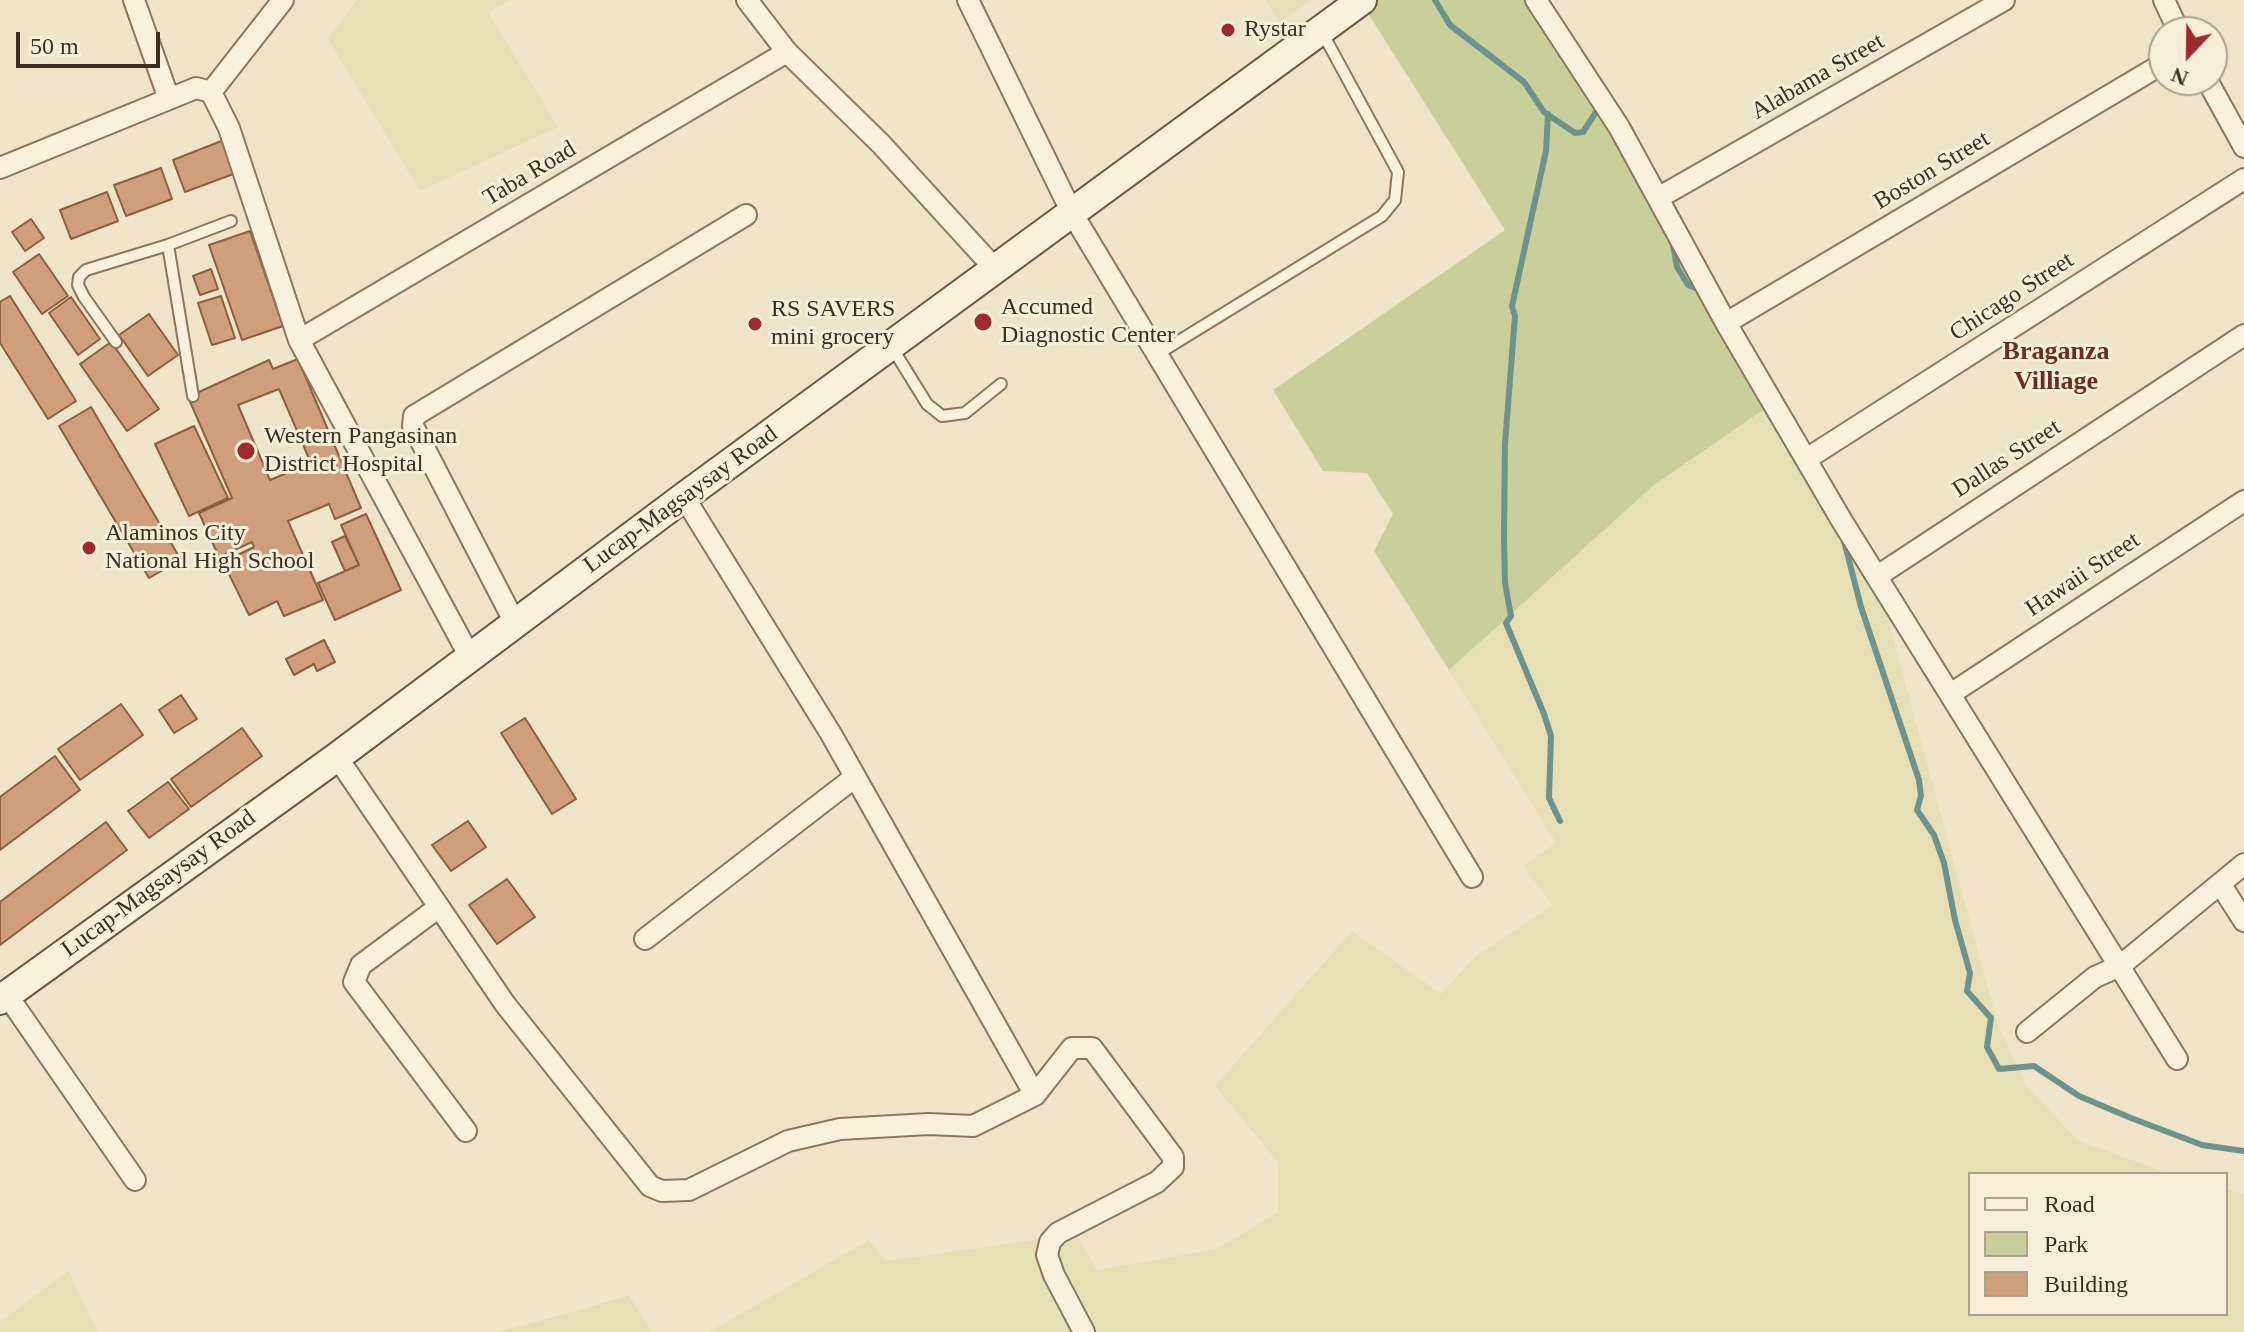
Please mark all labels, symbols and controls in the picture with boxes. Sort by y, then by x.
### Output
scale bar [20,16,164,66]
place label: Rystar [1244,16,1306,44]
north arrow [2148,16,2228,96]
marker: Rystar [1219,21,1237,39]
street label: Alabama Street [1746,27,1890,127]
text: 50 m [30,33,79,59]
text: N [2168,62,2192,91]
street label: Boston Street [1869,125,1995,217]
street label: Taba Road [478,135,582,213]
street label: Chicago Street [1945,246,2079,348]
place label: Accumed Diagnostic Center [1001,294,1175,350]
place label: RS SAVERS mini grocery [771,296,895,352]
marker: Accumed Diagnostic Center [972,311,994,333]
marker: RS SAVERS mini grocery [746,315,764,333]
district label: Braganza Villiage [2003,336,2109,398]
street label: Dallas Street [1947,413,2067,505]
street label: Lucap-Magsaysay Road [578,420,784,580]
place label: Western Pangasinan District Hospital [264,423,457,479]
marker: Western Pangasinan District Hospital [235,440,257,462]
place label: Alaminos City National High School [105,520,314,576]
street label: Hawaii Street [2021,526,2145,624]
marker: Alaminos City National High School [80,539,98,557]
street label: Lucap-Magsaysay Road [56,804,262,964]
legend [1968,1172,2228,1316]
text: Road [2044,1191,2095,1217]
text: Park [2044,1231,2088,1257]
text: Building [2044,1271,2128,1297]

